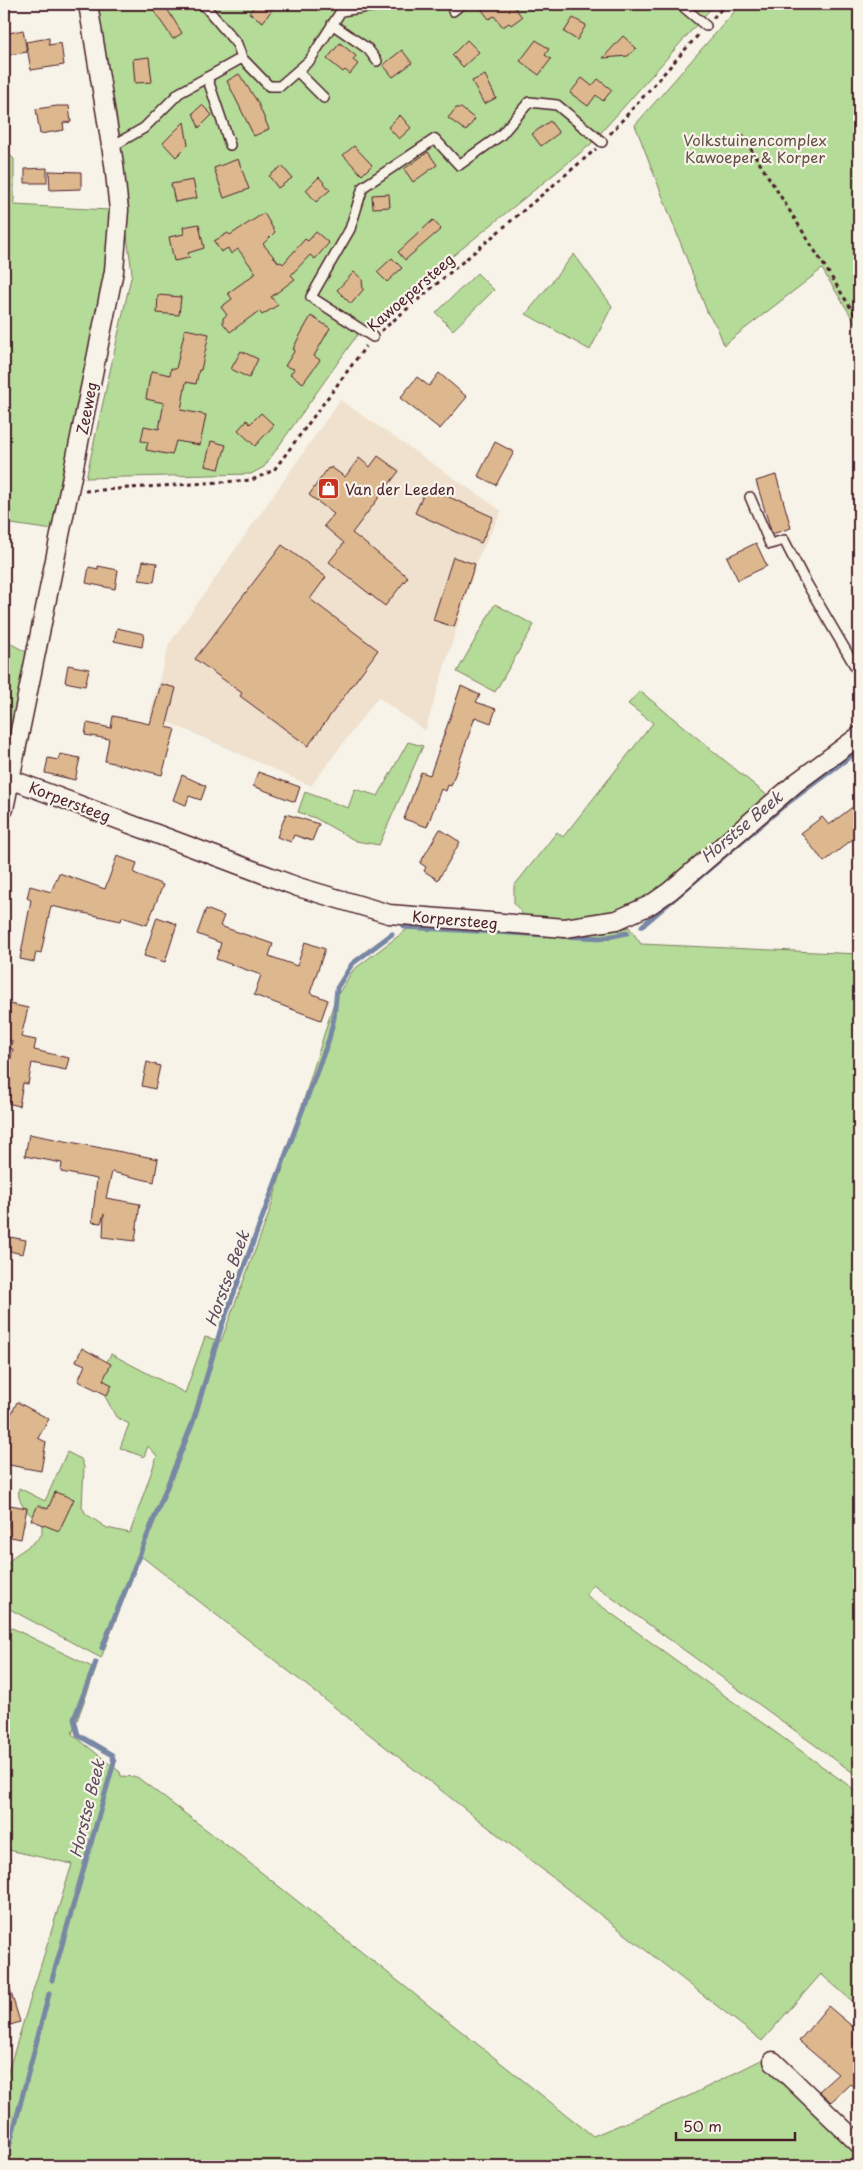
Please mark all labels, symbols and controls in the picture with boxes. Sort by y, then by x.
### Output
park label: Volkstuinencomplex Kawoeper & Korper [683,128,827,168]
street label: Kawoepersteeg [361,247,459,337]
street label: Zeeweg [70,380,102,436]
shop icon: Van der Leeden [317,476,341,500]
place label: Van der Leeden [345,477,455,500]
street label: Korpersteeg [26,775,114,827]
water label: Horstse Beek [695,784,788,867]
street label: Korpersteeg [411,904,499,934]
water label: Horstse Beek [198,1226,255,1329]
water label: Horstse Beek [62,1755,110,1860]
scale bar [676,2110,794,2142]
text: 50 m [683,2114,722,2137]

